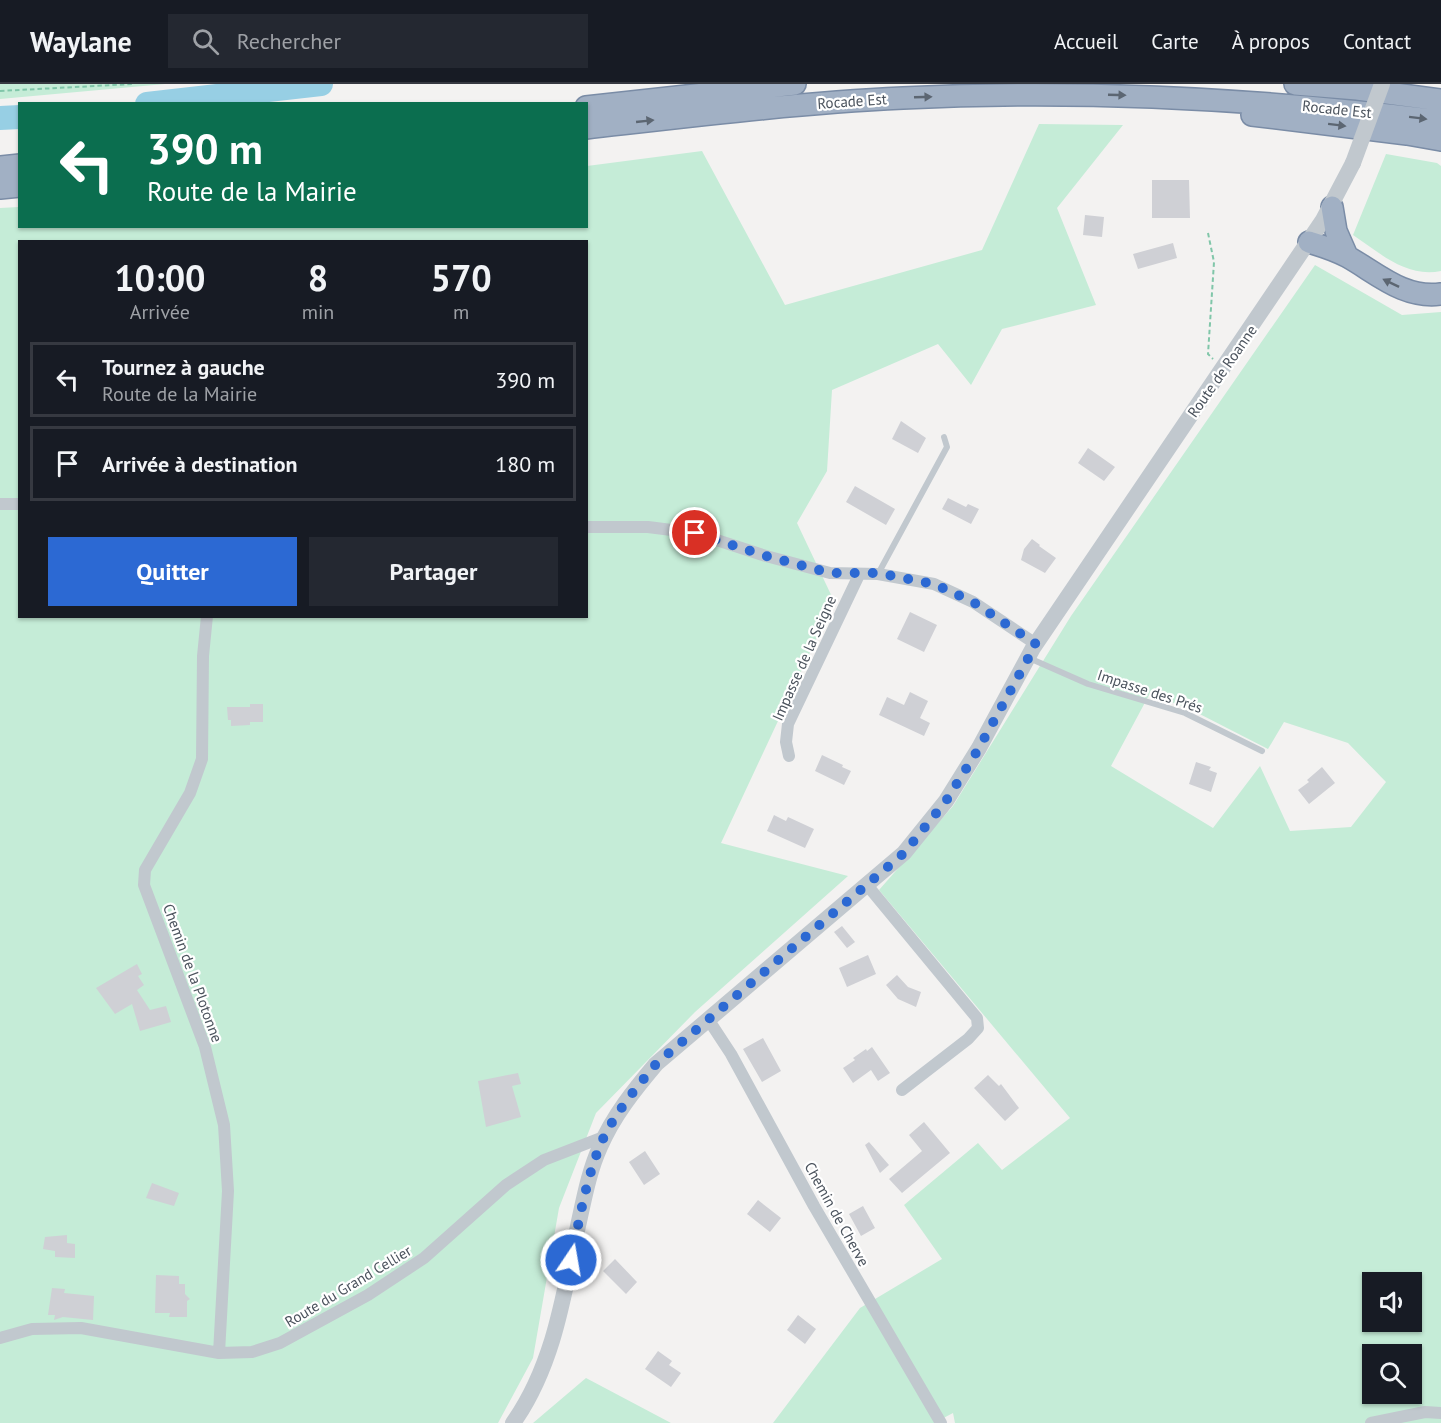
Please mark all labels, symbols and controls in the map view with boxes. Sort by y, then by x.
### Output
search box [168,14,588,68]
text: Waylane [30,23,132,60]
icon: search [189,25,222,58]
text: Rechercher [237,27,341,55]
text: Accueil [1054,28,1118,55]
text: Carte [1151,28,1199,55]
text: À propos [1232,28,1310,55]
text: Contact [1343,28,1411,55]
street label: Rocade Est [817,89,887,113]
one-way arrow [1108,91,1127,100]
one-way arrow [913,93,932,102]
street label: Rocade Est [1301,96,1373,122]
one-way arrow [1409,113,1428,123]
one-way arrow [635,117,654,126]
one-way arrow [1328,120,1347,130]
text: 390 m [147,121,263,176]
icon: left [48,126,126,204]
text: Route de la Mairie [147,174,357,208]
text: 10:00 [114,254,206,301]
text: 8 [308,254,328,301]
text: 570 [431,254,492,301]
one-way arrow [1383,279,1400,288]
text: Arrivée [130,299,190,325]
text: min [302,299,334,325]
text: m [453,299,469,325]
street label: Route de Roanne [1183,321,1261,421]
text: Tournez à gauche [102,353,265,381]
icon: left [51,363,84,396]
text: 390 m [495,366,555,394]
text: Route de la Mairie [102,381,257,407]
icon: arrive [51,447,84,480]
text: Arrivée à destination [102,450,298,478]
text: 180 m [495,450,555,478]
pin [669,507,720,558]
icon: arrive [678,516,711,549]
button: Quitter [48,537,297,606]
button: Partager [309,537,558,606]
street label: Impasse de la Seigne [768,592,840,724]
street label: Impasse des Prés [1095,665,1205,717]
street label: Chemin de la Plotonne [159,901,227,1045]
street label: Chemin de Cherve [800,1158,874,1270]
position arrow [539,1228,603,1292]
street label: Route du Grand Cellier [281,1241,415,1331]
map controls [1362,1272,1422,1404]
button: sound [1362,1272,1422,1332]
button: search [1362,1344,1422,1404]

